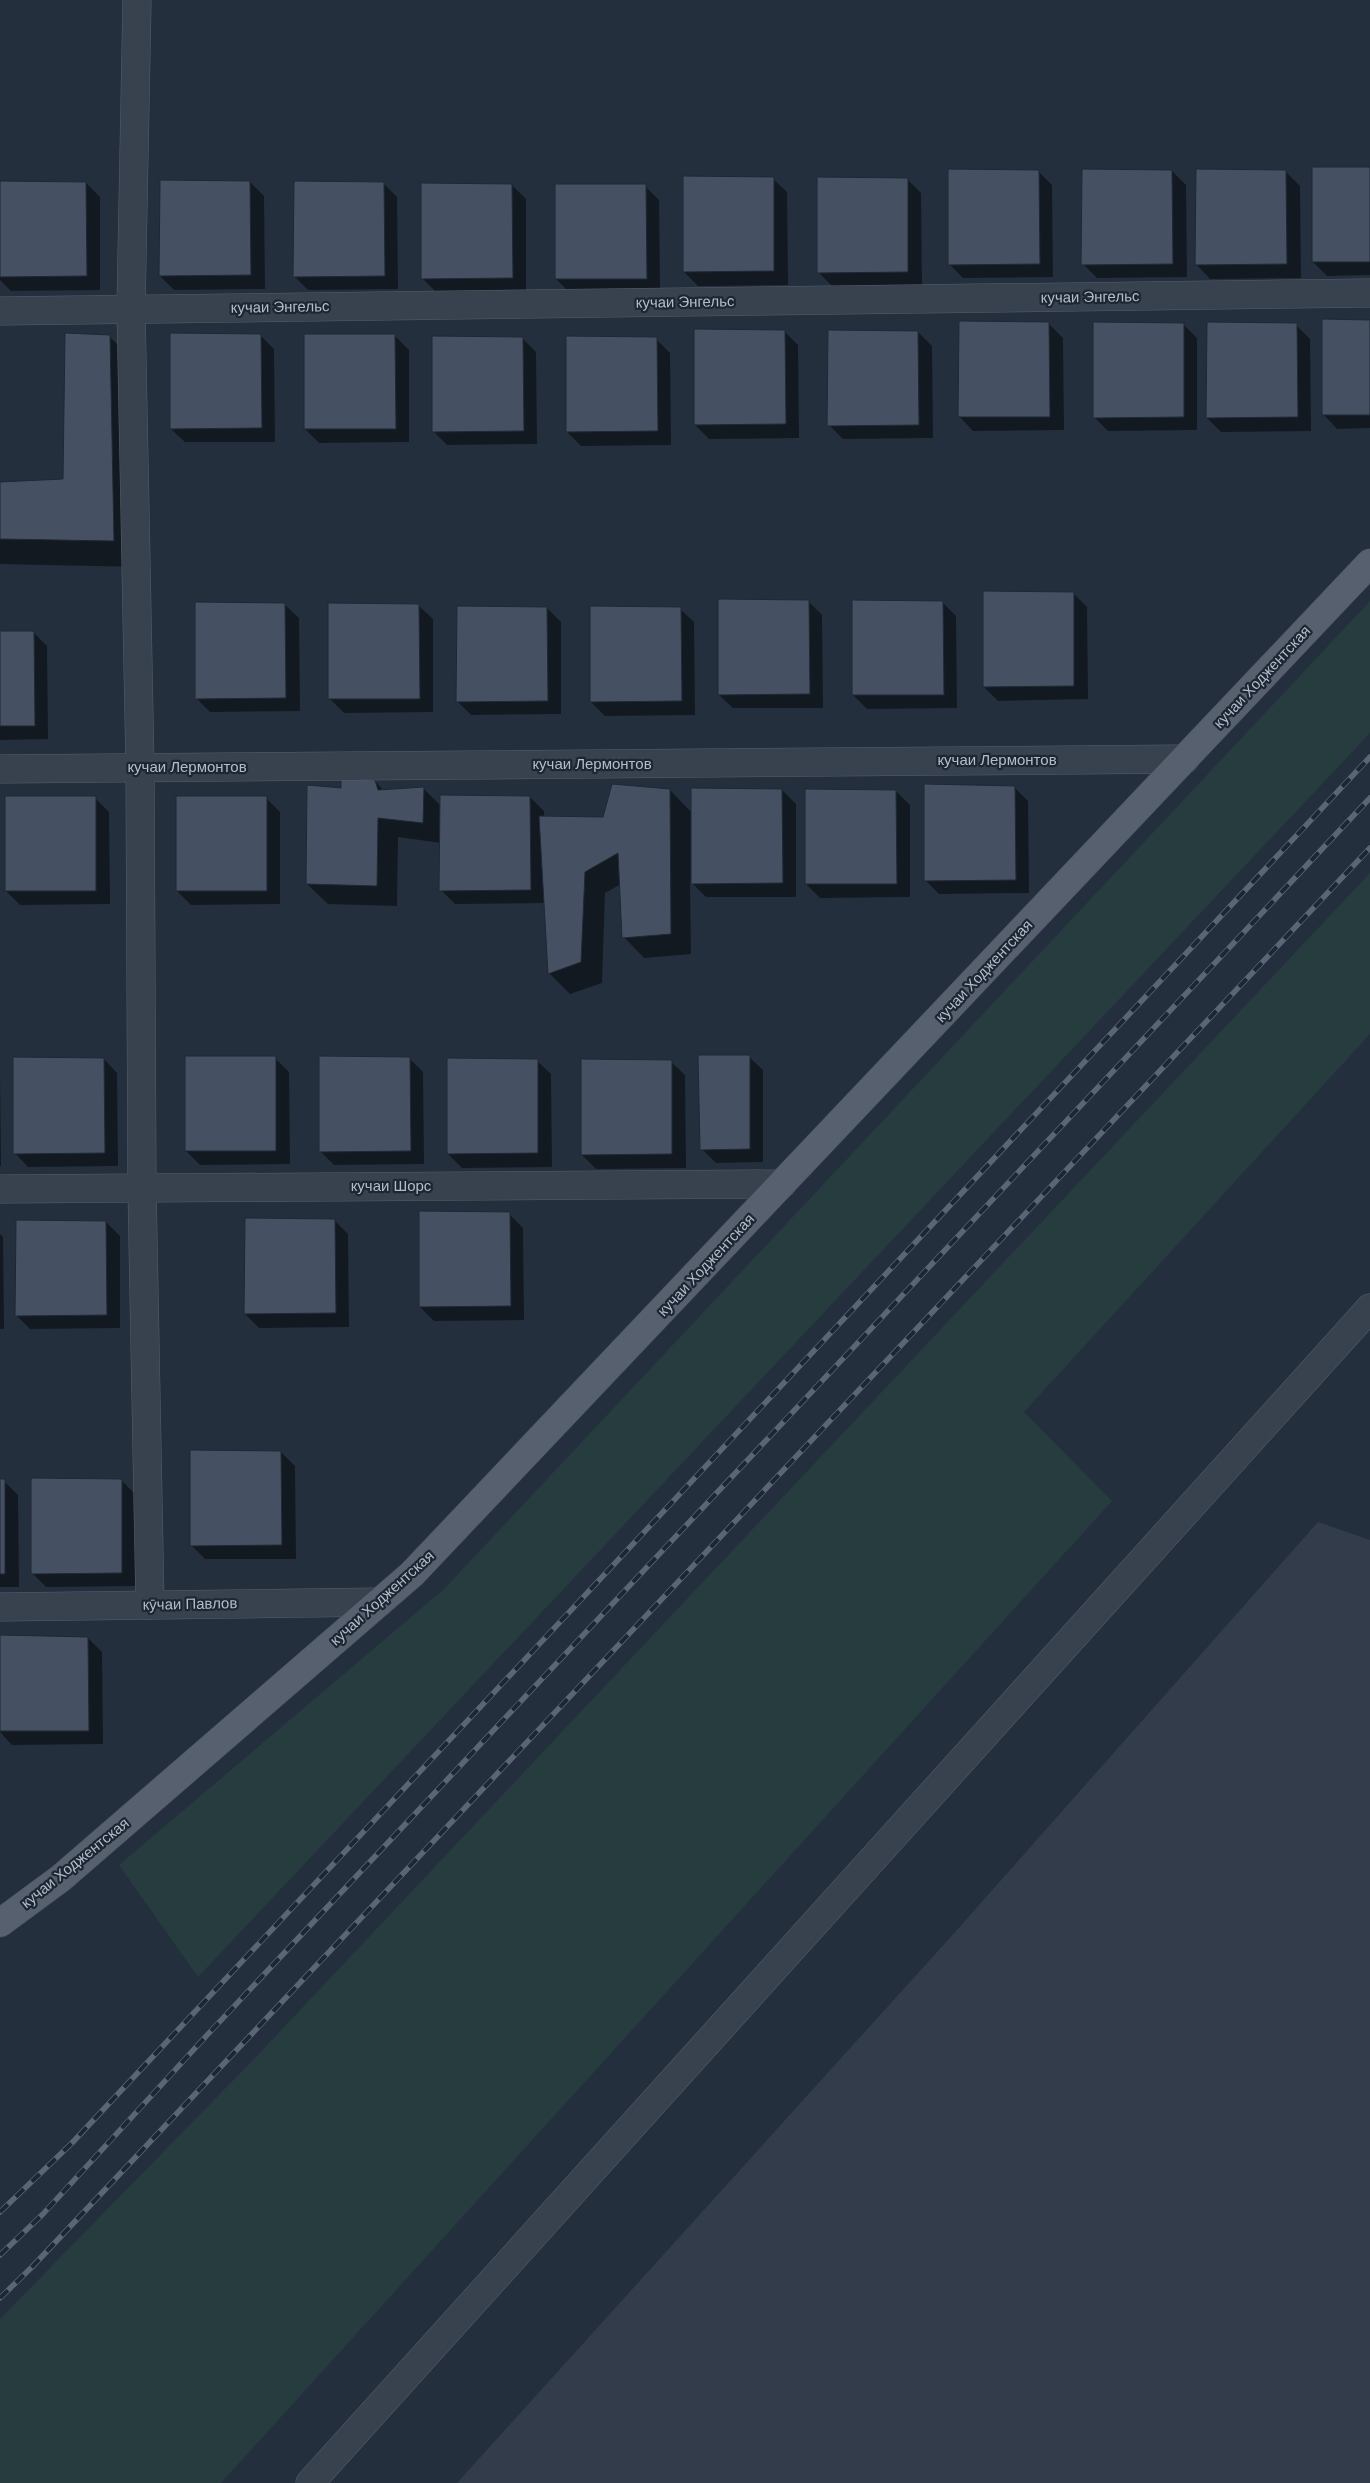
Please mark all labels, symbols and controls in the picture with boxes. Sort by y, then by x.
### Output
street label: кучаи Энгельс [1040,286,1140,308]
street label: кучаи Энгельс [635,291,735,313]
street label: кучаи Энгельс [230,296,330,318]
street label: кучаи Ходжентская [1209,621,1315,733]
street label: кучаи Лермонтов [937,750,1057,770]
street label: кучаи Лермонтов [532,754,652,774]
street label: кучаи Лермонтов [127,757,247,777]
street label: кучаи Ходжентская [931,915,1037,1027]
street label: кучаи Шорс [351,1176,432,1196]
street label: кучаи Ходжентская [653,1209,759,1321]
street label: кучаи Ходжентская [326,1546,438,1650]
street label: кӯчаи Павлов [143,1593,237,1615]
street label: кучаи Ходжентская [17,1813,133,1913]

